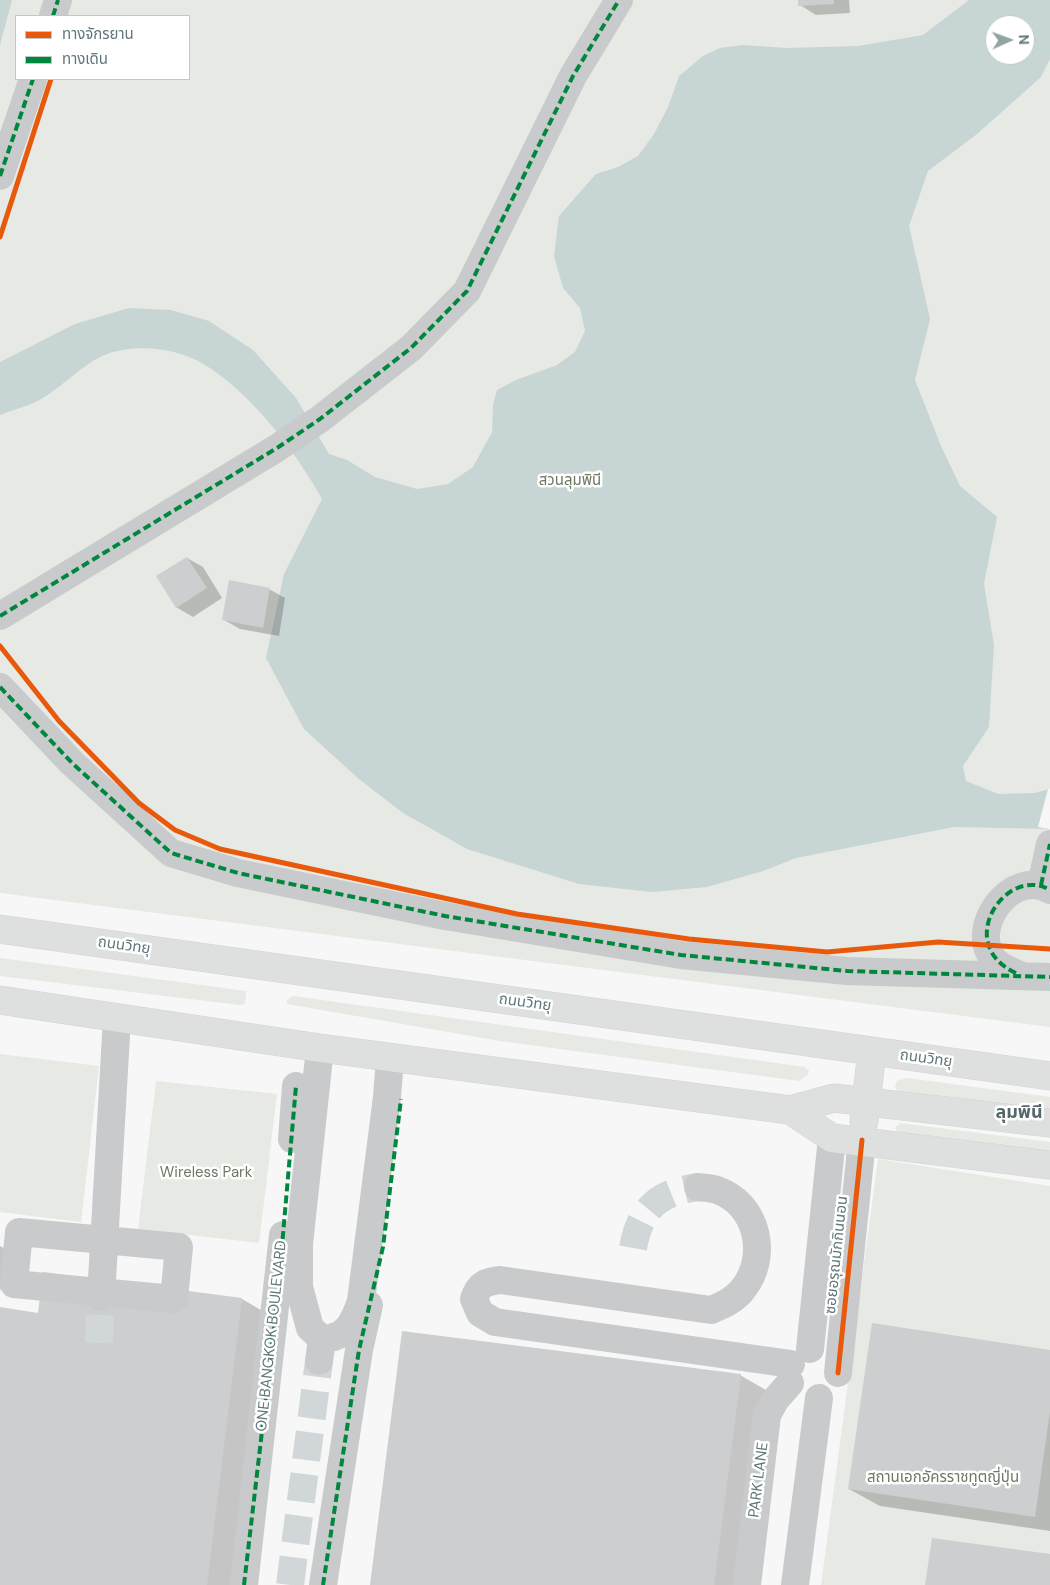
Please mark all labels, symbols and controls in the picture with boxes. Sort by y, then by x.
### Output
legend [15,15,190,80]
north arrow [985,15,1035,65]
text: ทางจักรยาน [62,24,134,44]
text: N [1015,34,1033,45]
text: ทางเดิน [62,49,108,69]
park label: สวนลุมพินี [539,472,601,490]
street label: ถนนวิทยุ [97,933,151,959]
street label: ถนนวิทยุ [498,990,552,1016]
street label: ถนนวิทยุ [899,1046,953,1072]
district label: ลุมพินี [995,1102,1043,1124]
park label: Wireless Park [160,1164,252,1182]
street label: ซอยอรุณมักกินนอน [822,1195,852,1315]
street label: ONE BANGKOK BOULEVARD [253,1240,291,1432]
street label: PARK LANE [745,1441,773,1519]
park label: สถานเอกอัครราชทูตญี่ปุ่น [867,1469,1019,1487]

